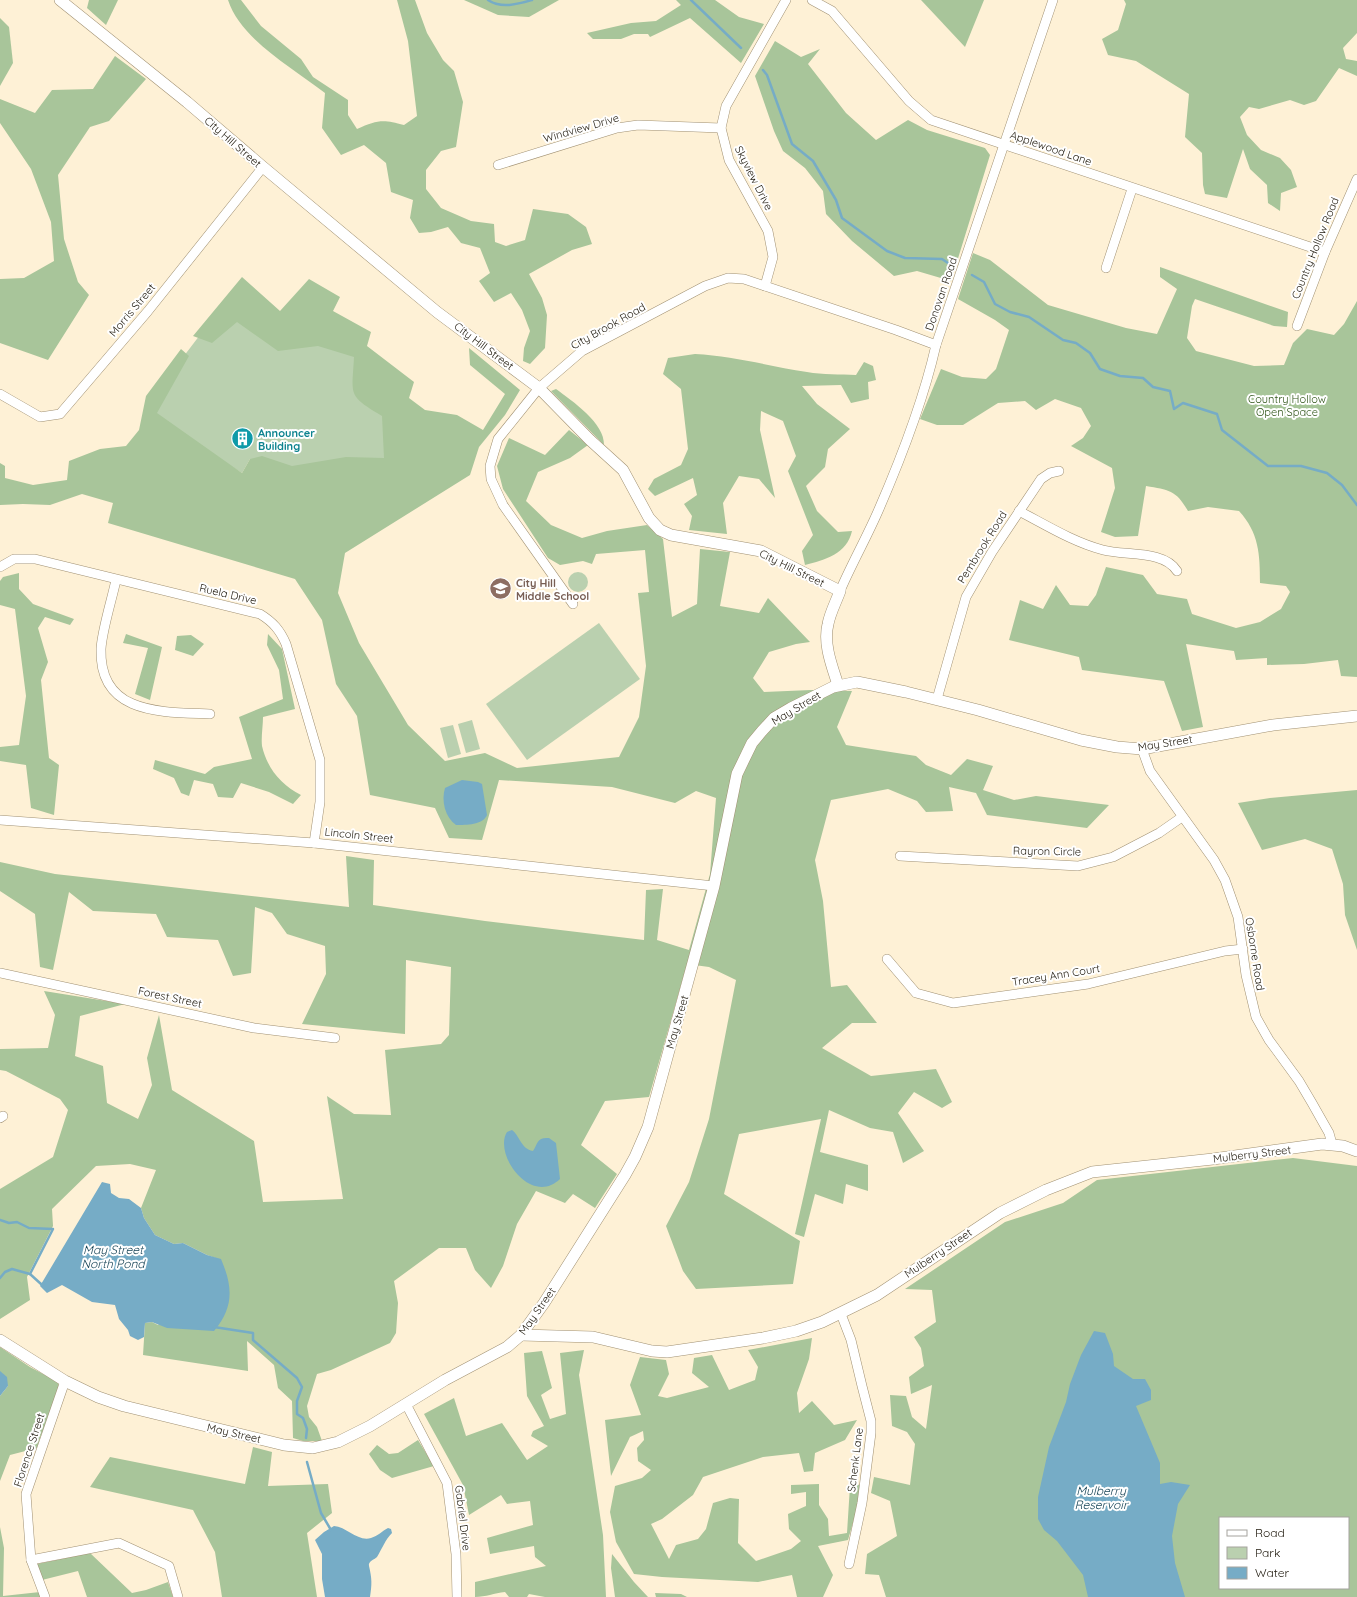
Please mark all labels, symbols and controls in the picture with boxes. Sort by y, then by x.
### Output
street label: Windview Drive [542,110,620,146]
street label: City Hill Street [202,113,265,171]
street label: Applewood Lane [1008,127,1094,169]
street label: Skyview Drive [732,143,776,213]
street label: Country Hollow Road [1288,195,1342,301]
street label: Donovan Road [922,255,960,333]
street label: Morris Street [106,280,158,339]
street label: City Brook Road [568,300,648,352]
street label: City Hill Street [451,319,517,373]
park label: Country Hollow Open Space [1248,392,1326,419]
building icon: Announcer Building [230,426,256,452]
place label: Announcer Building [258,426,315,453]
street label: Pembrook Road [954,508,1010,586]
street label: City Hill Street [757,546,827,590]
school or university icon: City Hill Middle School [488,576,514,602]
place label: City Hill Middle School [516,576,589,603]
street label: Ruela Drive [198,581,258,607]
street label: May Street [769,688,823,728]
street label: May Street [1137,732,1194,754]
street label: Lincoln Street [324,824,394,846]
street label: Rayron Circle [1013,843,1081,859]
street label: Osborne Road [1242,916,1268,992]
street label: Tracey Ann Court [1011,961,1101,989]
street label: Forest Street [137,983,203,1011]
street label: May Street [663,993,691,1050]
street label: Mulberry Street [1212,1142,1292,1166]
street label: Mulberry Street [902,1225,975,1281]
water label: May Street North Pond [81,1242,146,1271]
street label: May Street [515,1284,559,1338]
street label: Florence Street [10,1411,48,1489]
street label: May Street [206,1420,263,1446]
street label: Schenk Lane [844,1427,866,1493]
water label: Mulberry Reservoir [1074,1483,1129,1512]
street label: Gabriel Drive [452,1484,474,1552]
legend [1219,1517,1349,1589]
text: Road [1255,1525,1285,1540]
text: Park [1255,1545,1280,1560]
text: Water [1255,1565,1290,1580]

